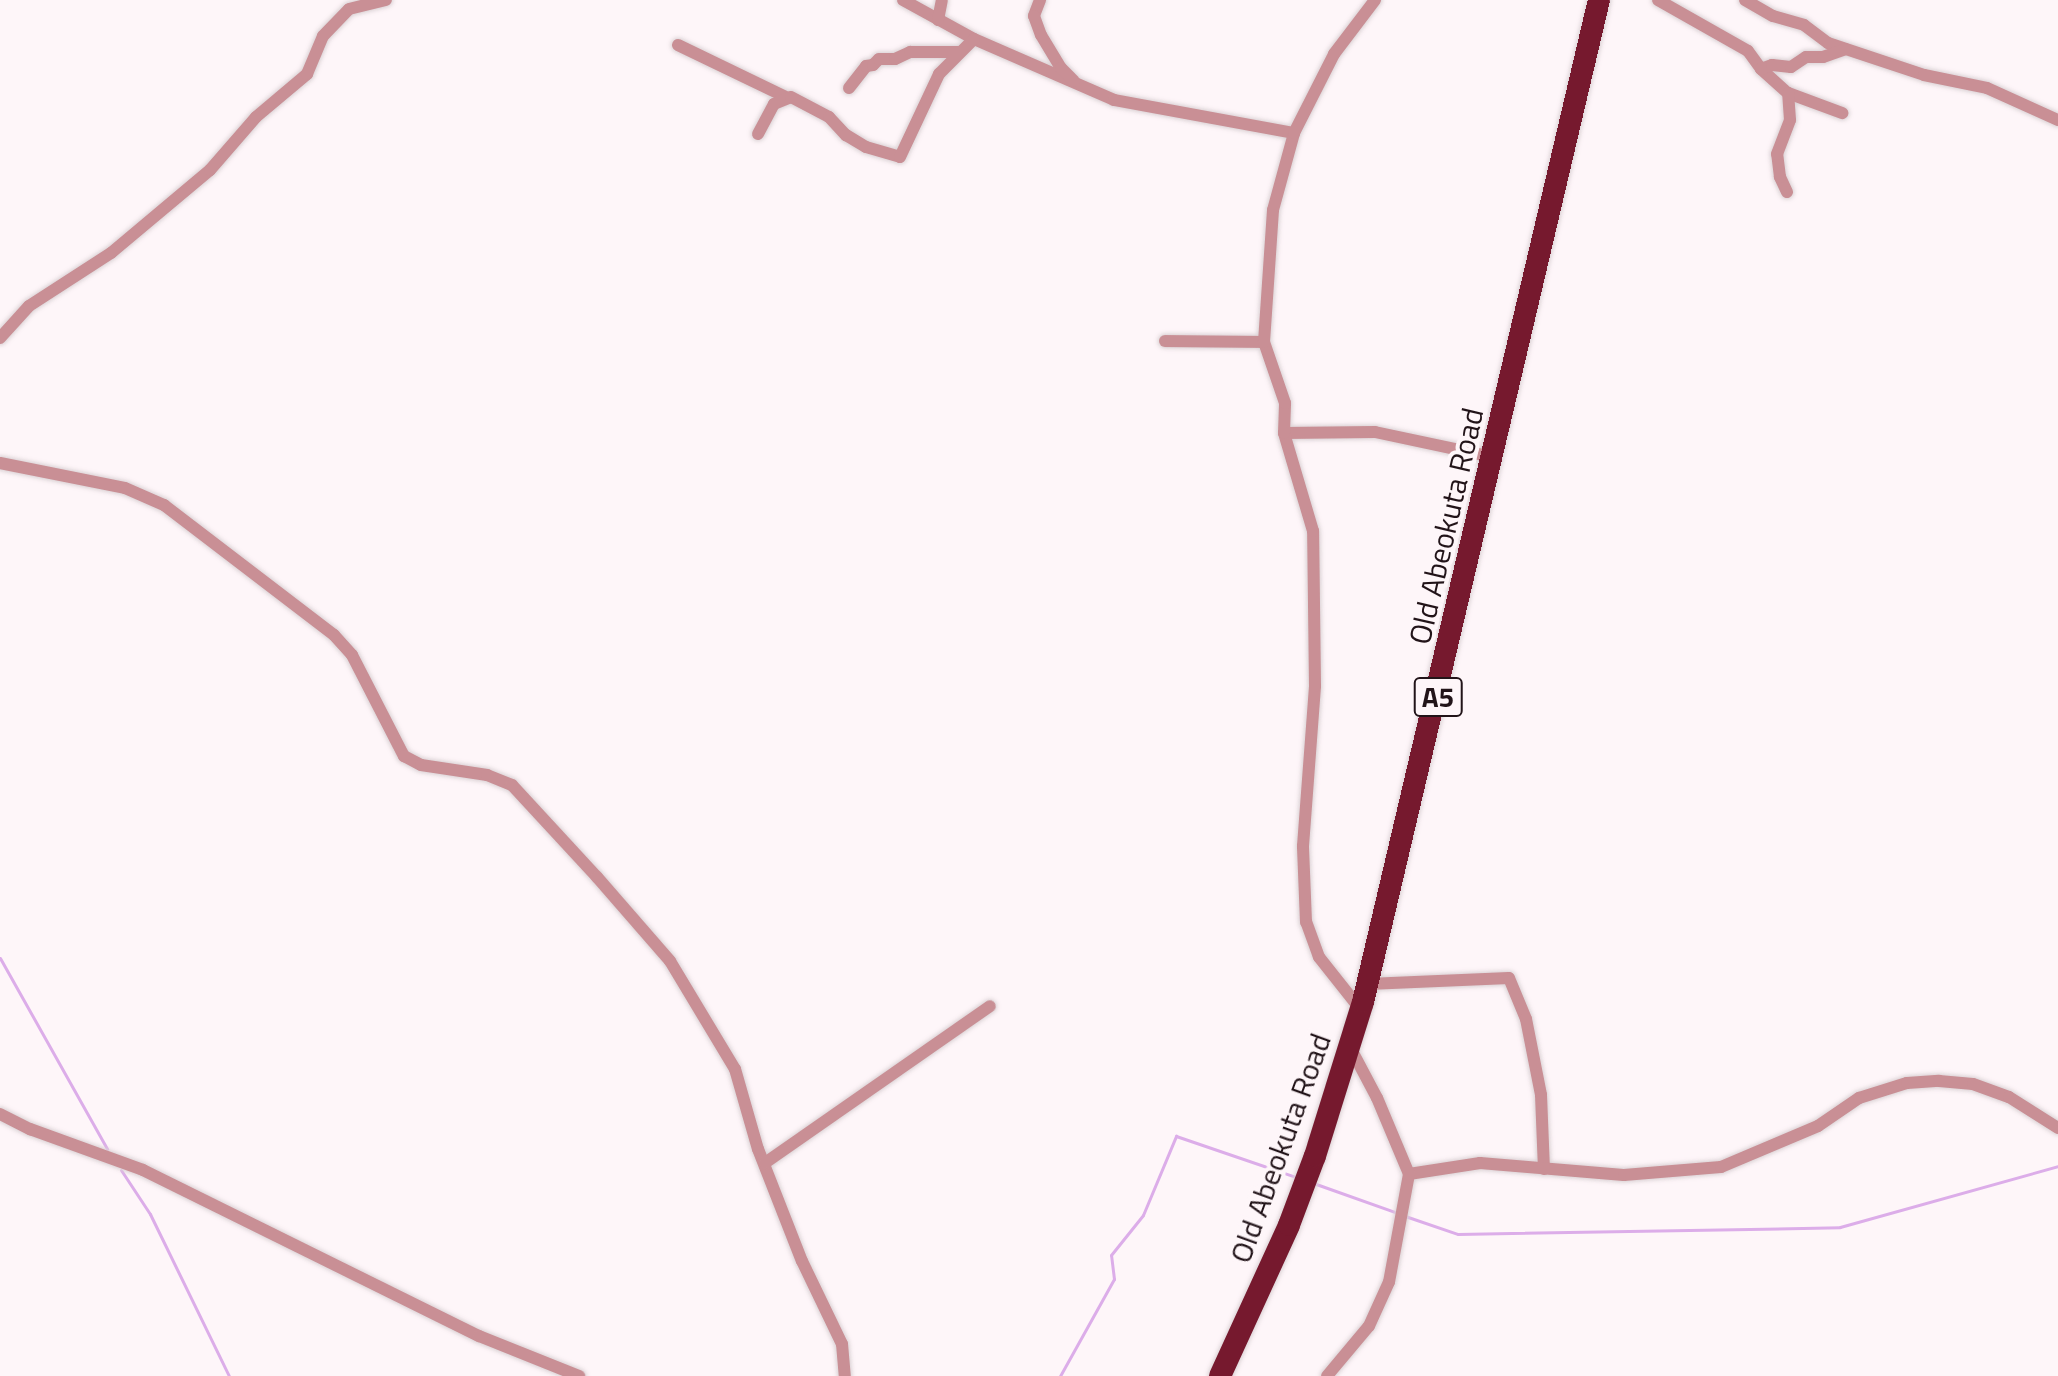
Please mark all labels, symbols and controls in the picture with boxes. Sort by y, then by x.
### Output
street label: Old Abeokuta Road [1401,404,1491,648]
road number: A5 [1412,673,1464,721]
street label: Old Abeokuta Road [1222,1028,1338,1268]

